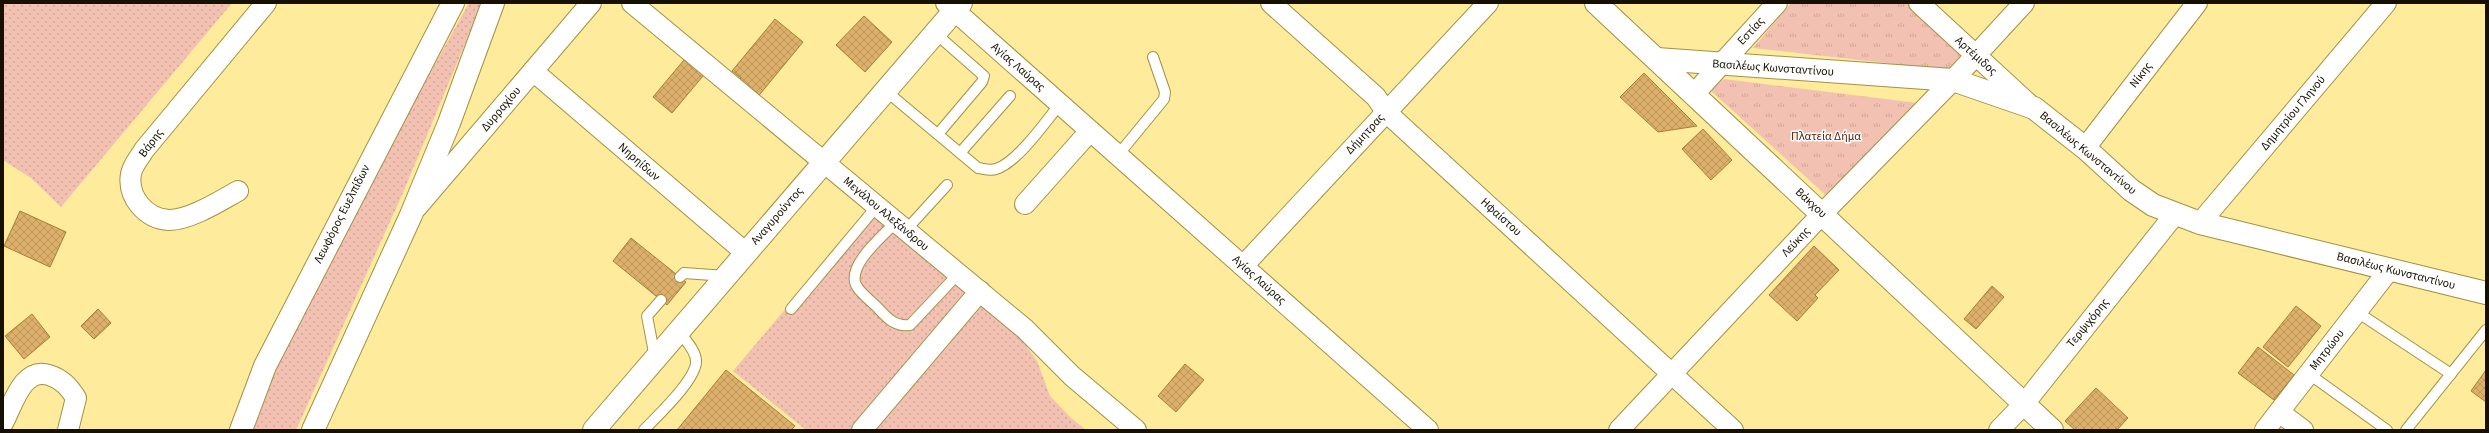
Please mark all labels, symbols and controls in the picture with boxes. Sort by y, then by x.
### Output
street label: Εστίας [1734,13,1768,49]
street label: Αρτέμιδος [1951,32,2001,80]
street label: Αγίας Λαύρας [987,39,1049,95]
street label: Βασιλέως Κωνσταντίνου [1712,55,1834,81]
street label: Νίκης [2126,59,2156,91]
street label: Δημητρίου Γληνού [2257,72,2329,154]
street label: Δυρραχίου [477,83,525,135]
street label: Βασιλέως Κωνσταντίνου [2036,107,2140,199]
street label: Δήμητρας [1342,110,1388,158]
street label: Βάρης [135,125,167,161]
park label: Πλατεία Δήμα [1791,128,1861,145]
street label: Νηρηίδων [614,139,664,185]
street label: Λεωφόρος Ευελπίδων [310,161,374,266]
street label: Μεγάλου Αλεξάνδρου [839,173,933,255]
street label: Αναγυρούντος [747,183,807,249]
street label: Βάκχου [1791,184,1831,222]
street label: Ηφαίστου [1477,194,1525,240]
street label: Λεύκης [1778,223,1814,261]
street label: Βασιλέως Κωνσταντίνου [2335,248,2457,294]
street label: Αγίας Λαύρας [1228,251,1290,309]
street label: Τερψιχόρης [2063,295,2113,351]
street label: Μητρώου [2306,326,2348,374]

